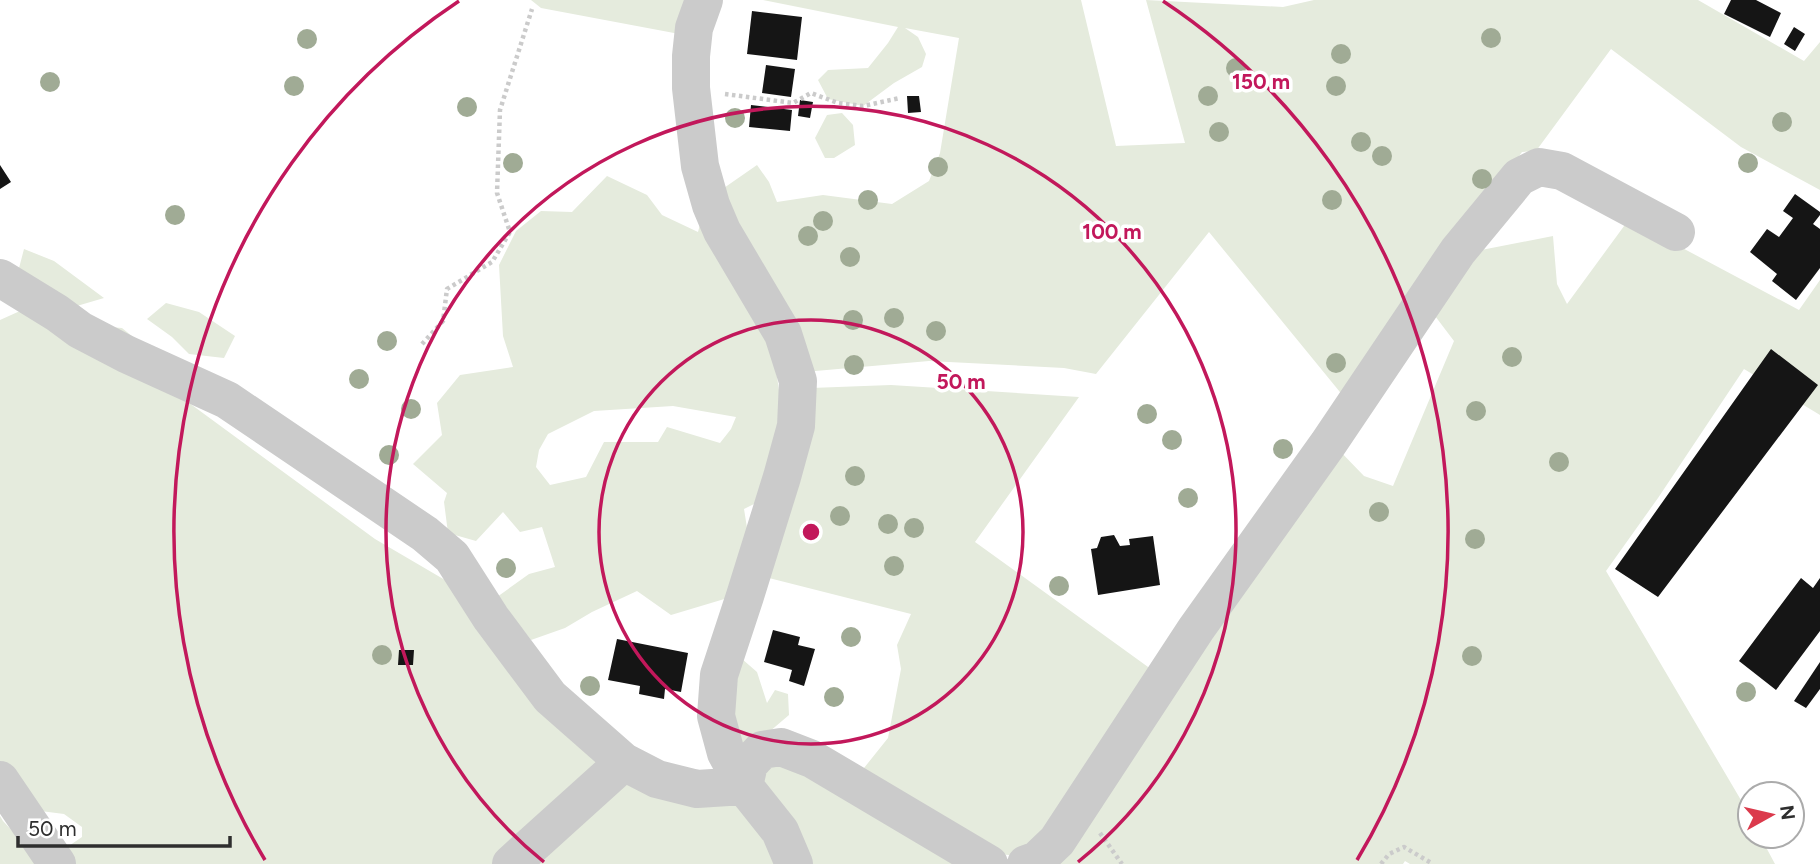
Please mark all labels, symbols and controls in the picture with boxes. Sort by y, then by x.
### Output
text: 150 m [1232,69,1290,94]
text: 100 m [1082,219,1142,244]
text: 50 m [936,369,986,394]
centre of rings [799,520,823,544]
north arrow [1736,780,1806,850]
scale bar [18,804,229,848]
text: N [1775,804,1800,822]
text: 50 m [28,816,77,841]

